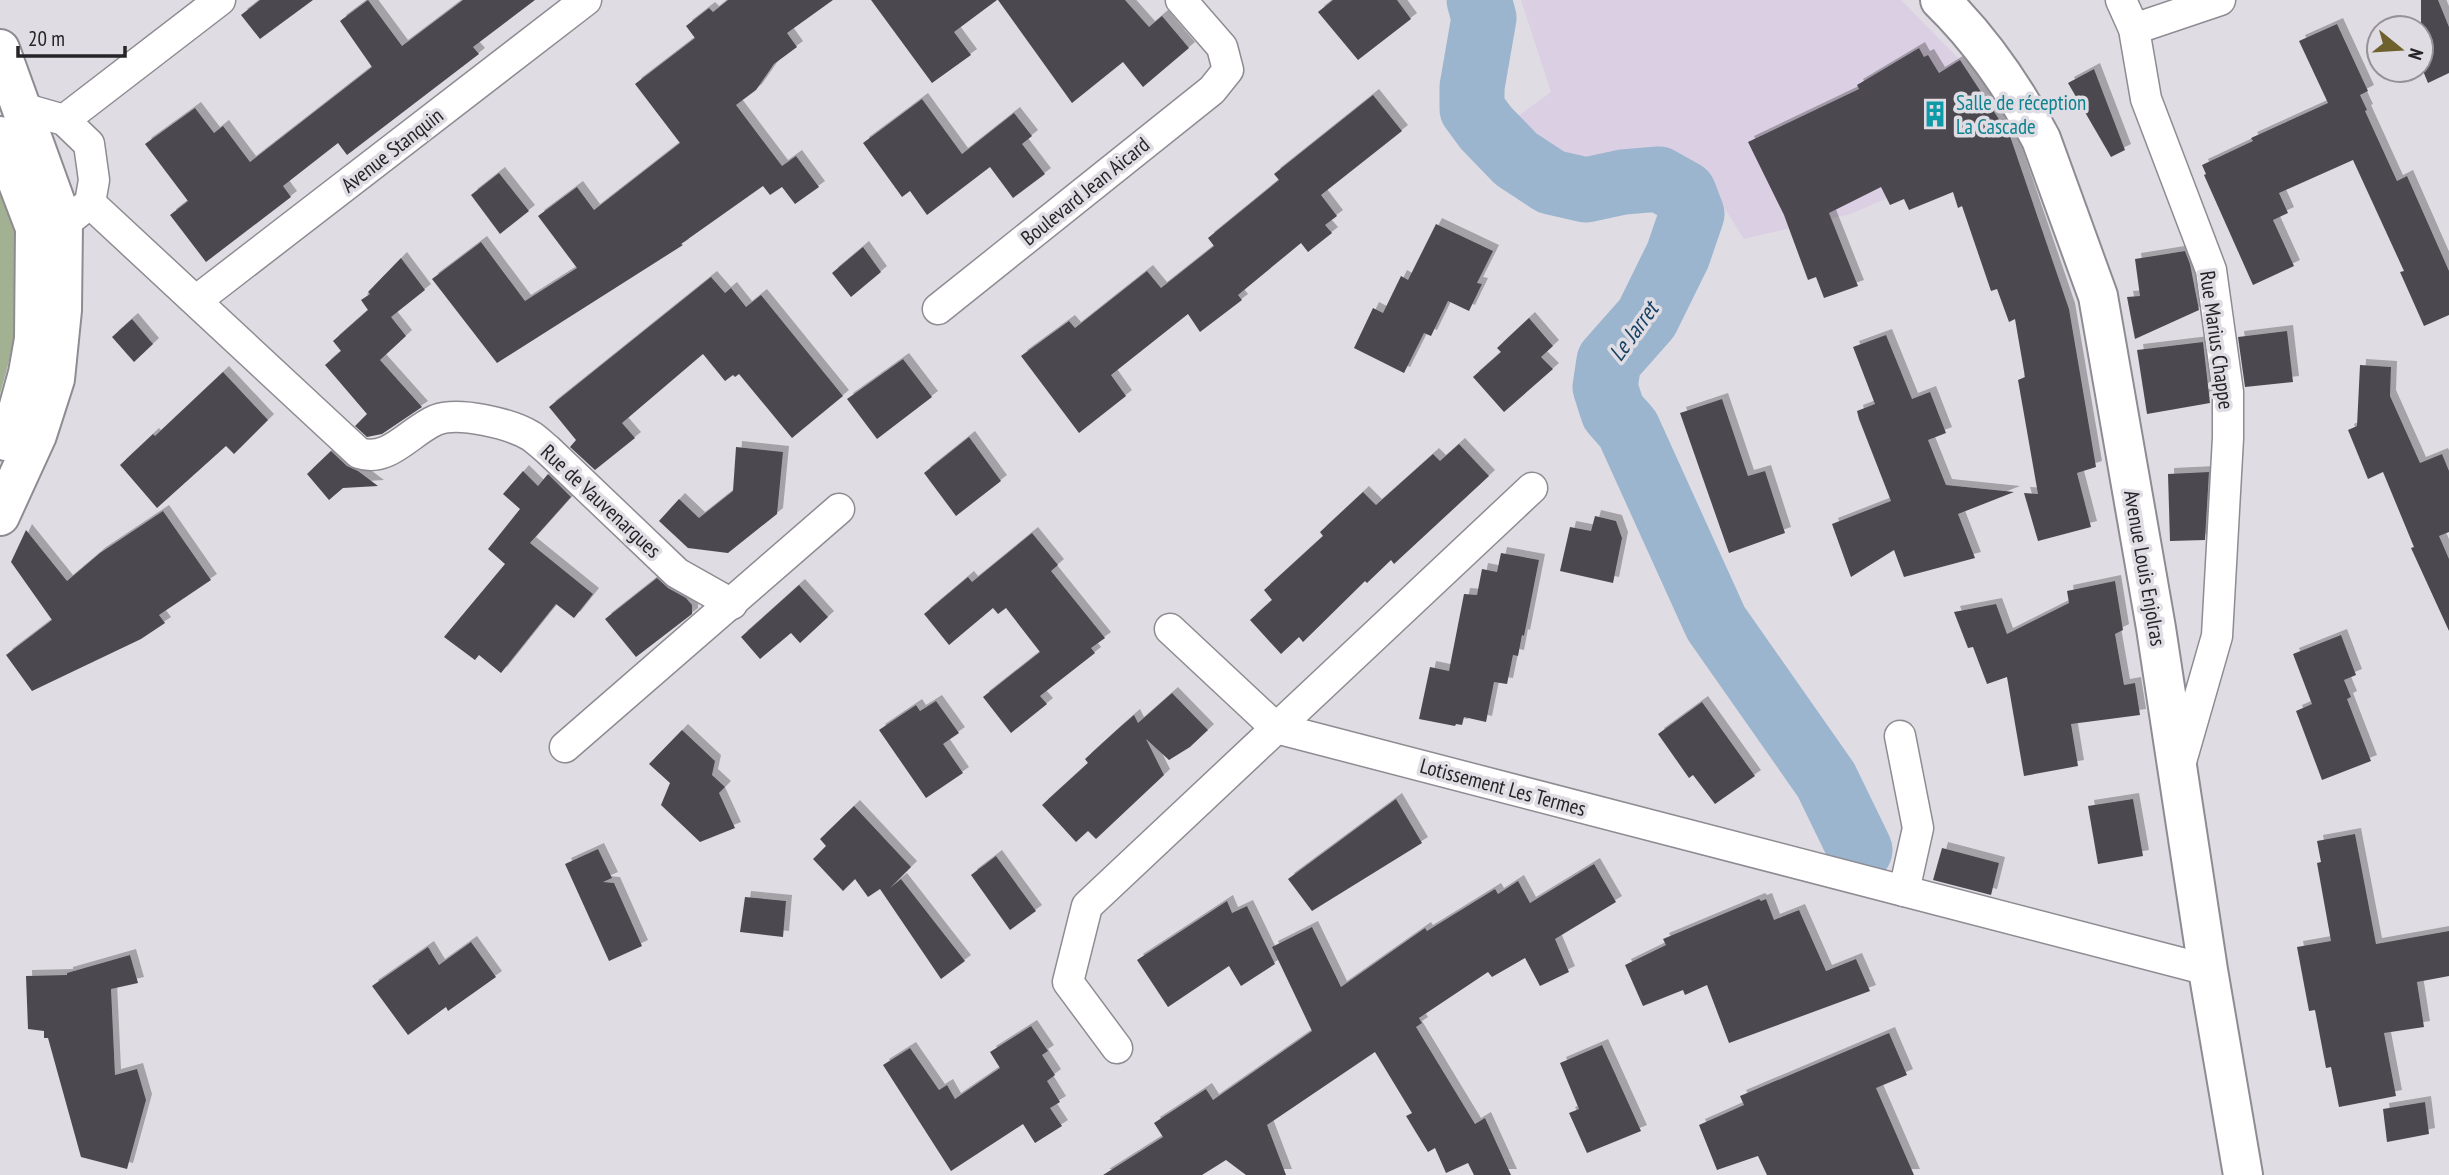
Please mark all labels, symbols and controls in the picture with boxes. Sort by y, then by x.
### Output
scale bar [18,14,124,58]
north arrow [2365,14,2435,84]
text: 20 m [28,25,65,52]
text: N [2403,46,2429,63]
place label: Salle de réception La Cascade [1956,89,2086,140]
building icon: Salle de réception La Cascade [1920,99,1950,129]
street label: Avenue Stanquin [336,102,448,198]
street label: Boulevard Jean Aicard [1015,131,1155,251]
street label: Rue Marius Chappe [2194,269,2240,411]
water label: Le Jarret [1602,294,1666,366]
street label: Rue de Vauvenargues [535,438,667,564]
street label: Avenue Louis Enjolras [2118,488,2172,648]
street label: Lotissement Les Termes [1417,752,1589,822]

